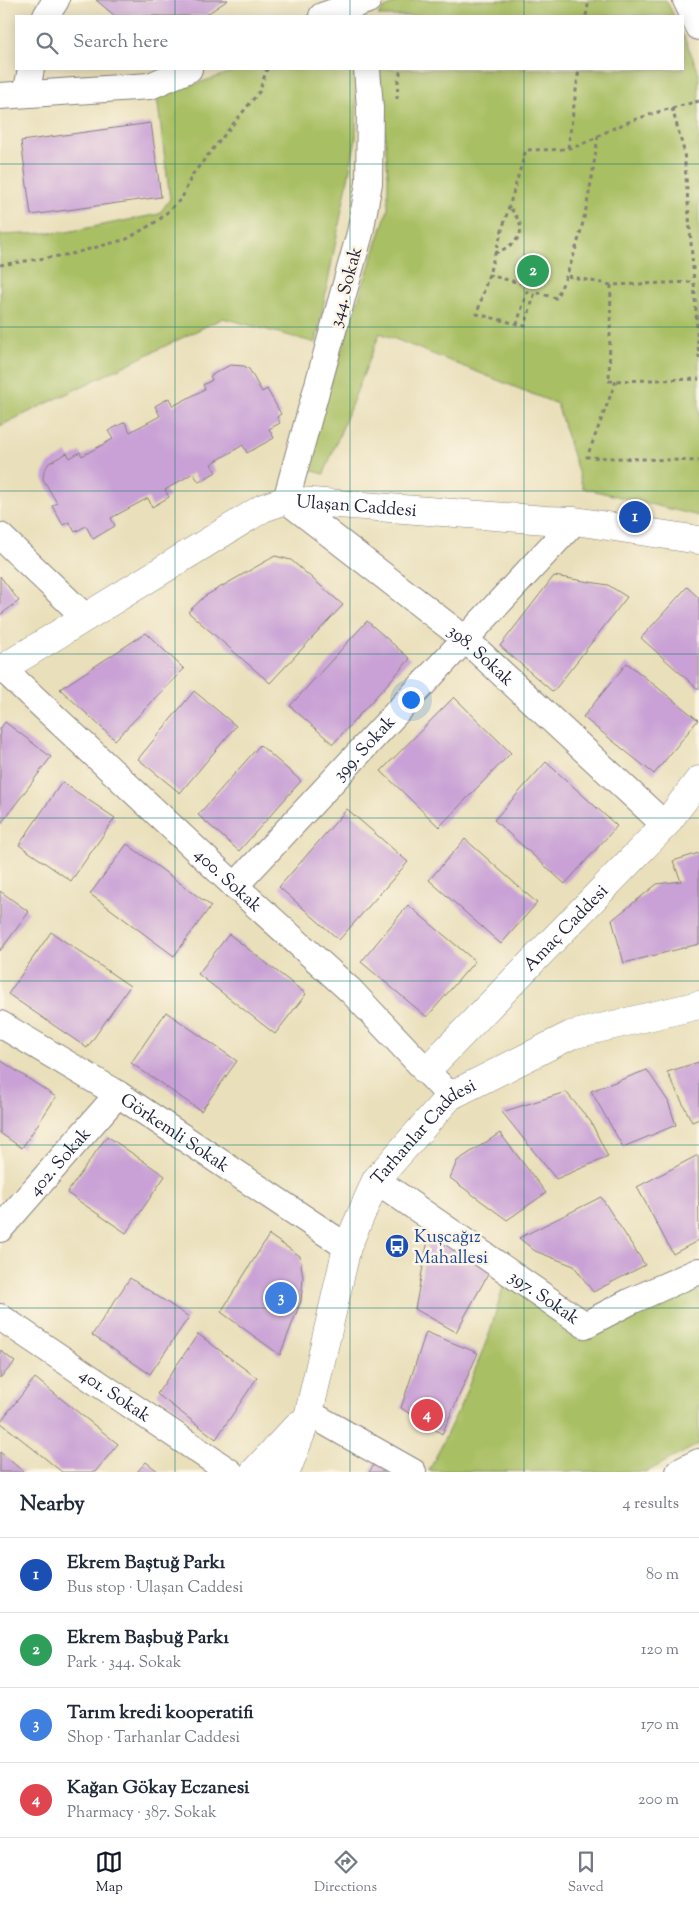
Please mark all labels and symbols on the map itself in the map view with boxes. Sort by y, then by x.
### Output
street label: 344. Sokak [324,244,370,331]
pin: 2 [517,252,549,290]
street label: Ulaşan Caddesi [295,490,418,525]
pin: 1 [619,498,651,536]
street label: 398. Sokak [441,619,519,693]
your location [398,687,424,713]
street label: 399. Sokak [328,710,403,788]
street label: 400. Sokak [187,843,267,919]
street label: Amaç Caddesi [518,880,615,978]
street label: Tarhanlar Caddesi [366,1074,481,1192]
street label: Görkemli Sokak [114,1088,234,1180]
street label: 402. Sokak [23,1122,98,1203]
place label: Kuşcağız Mahallesi [414,1225,488,1272]
bus stop icon: Kuşcağız Mahallesi [384,1233,410,1259]
street label: 397. Sokak [503,1265,584,1332]
pin: 3 [265,1279,297,1317]
street label: 401. Sokak [73,1363,155,1430]
pin: 4 [411,1396,443,1434]

